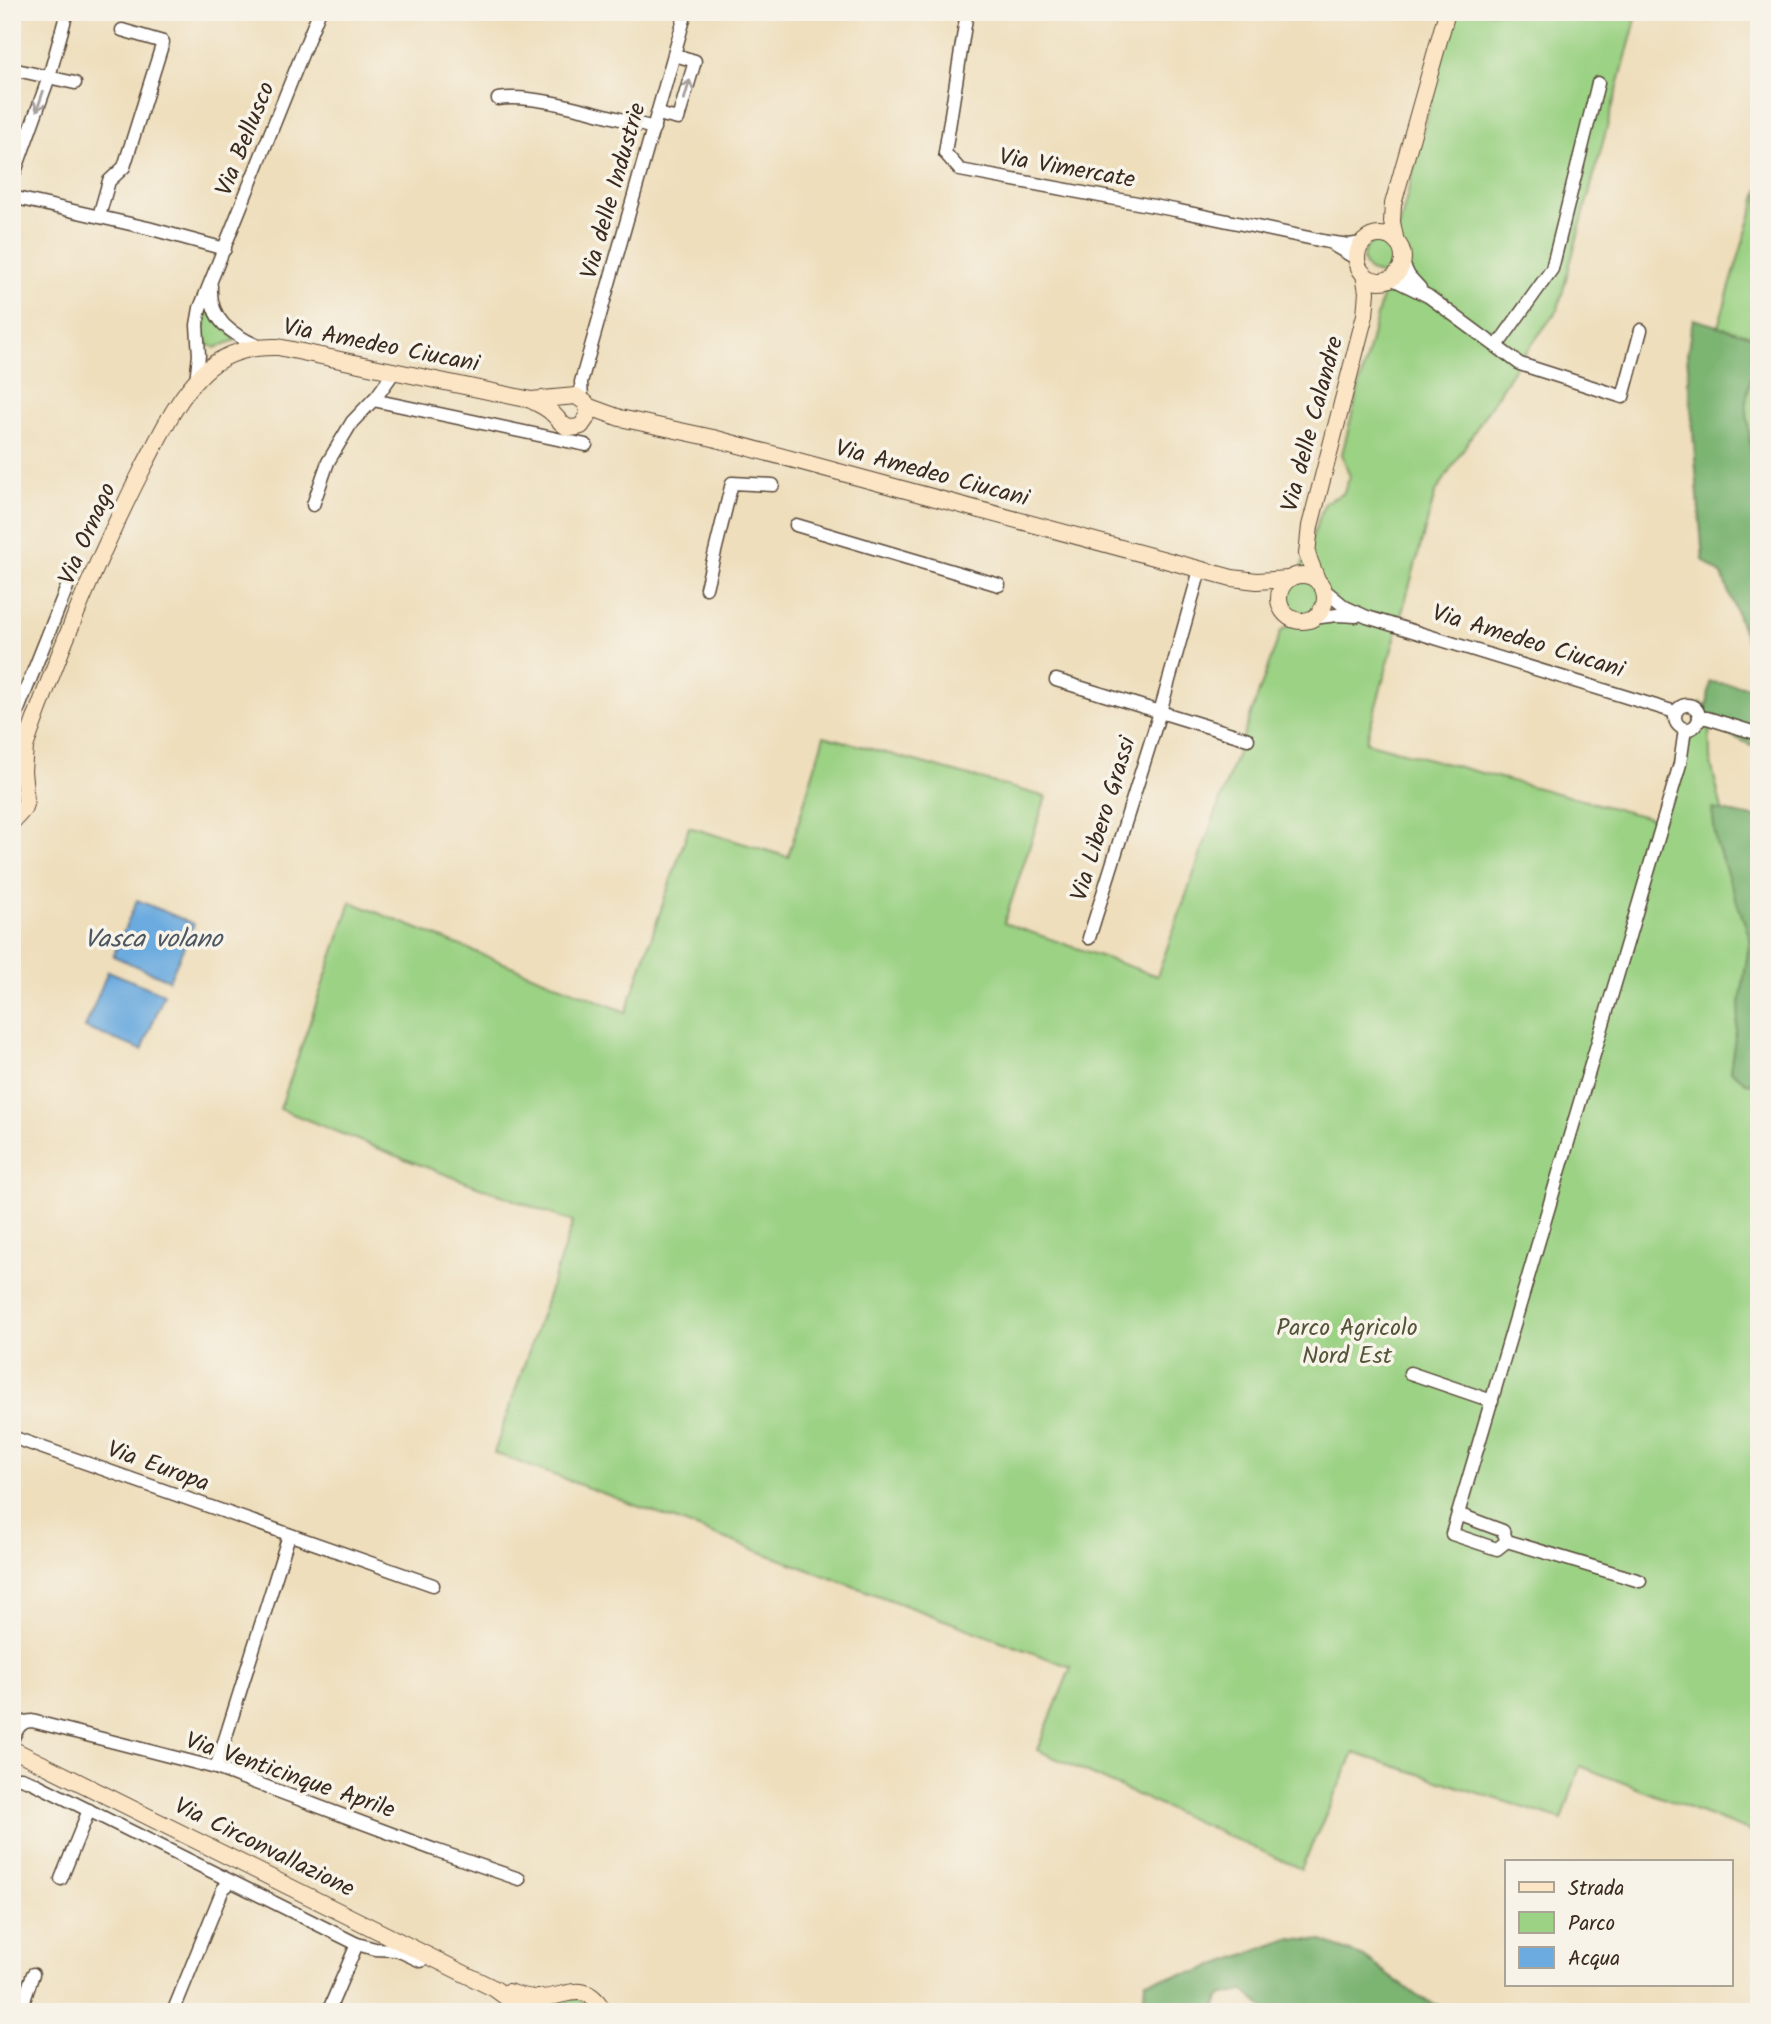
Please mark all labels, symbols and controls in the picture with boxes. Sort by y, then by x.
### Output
street label: Via Bellusco [205,76,287,202]
one-way arrow [681,79,694,101]
one-way arrow [33,90,45,112]
street label: Via delle Industrie [570,98,658,284]
street label: Via Vimercate [996,138,1138,200]
street label: Via Amedeo Ciucani [280,308,484,384]
street label: Via delle Calandre [1271,332,1355,516]
street label: Via Amedeo Ciucani [831,429,1034,519]
street label: Via Ornago [48,476,128,591]
street label: Via Amedeo Ciucani [1427,594,1630,690]
street label: Via Libero Grassi [1060,731,1148,906]
water label: Vasca volano [84,919,224,961]
park label: Parco Agricolo Nord Est [1276,1309,1418,1376]
street label: Via Europa [101,1430,215,1504]
street label: Via Venticinque Aprile [180,1722,400,1830]
street label: Via Circonvallazione [167,1787,361,1909]
legend [1505,1860,1732,1986]
text: Strada [1568,1873,1624,1906]
text: Parco [1568,1908,1615,1941]
text: Acqua [1568,1943,1620,1976]

